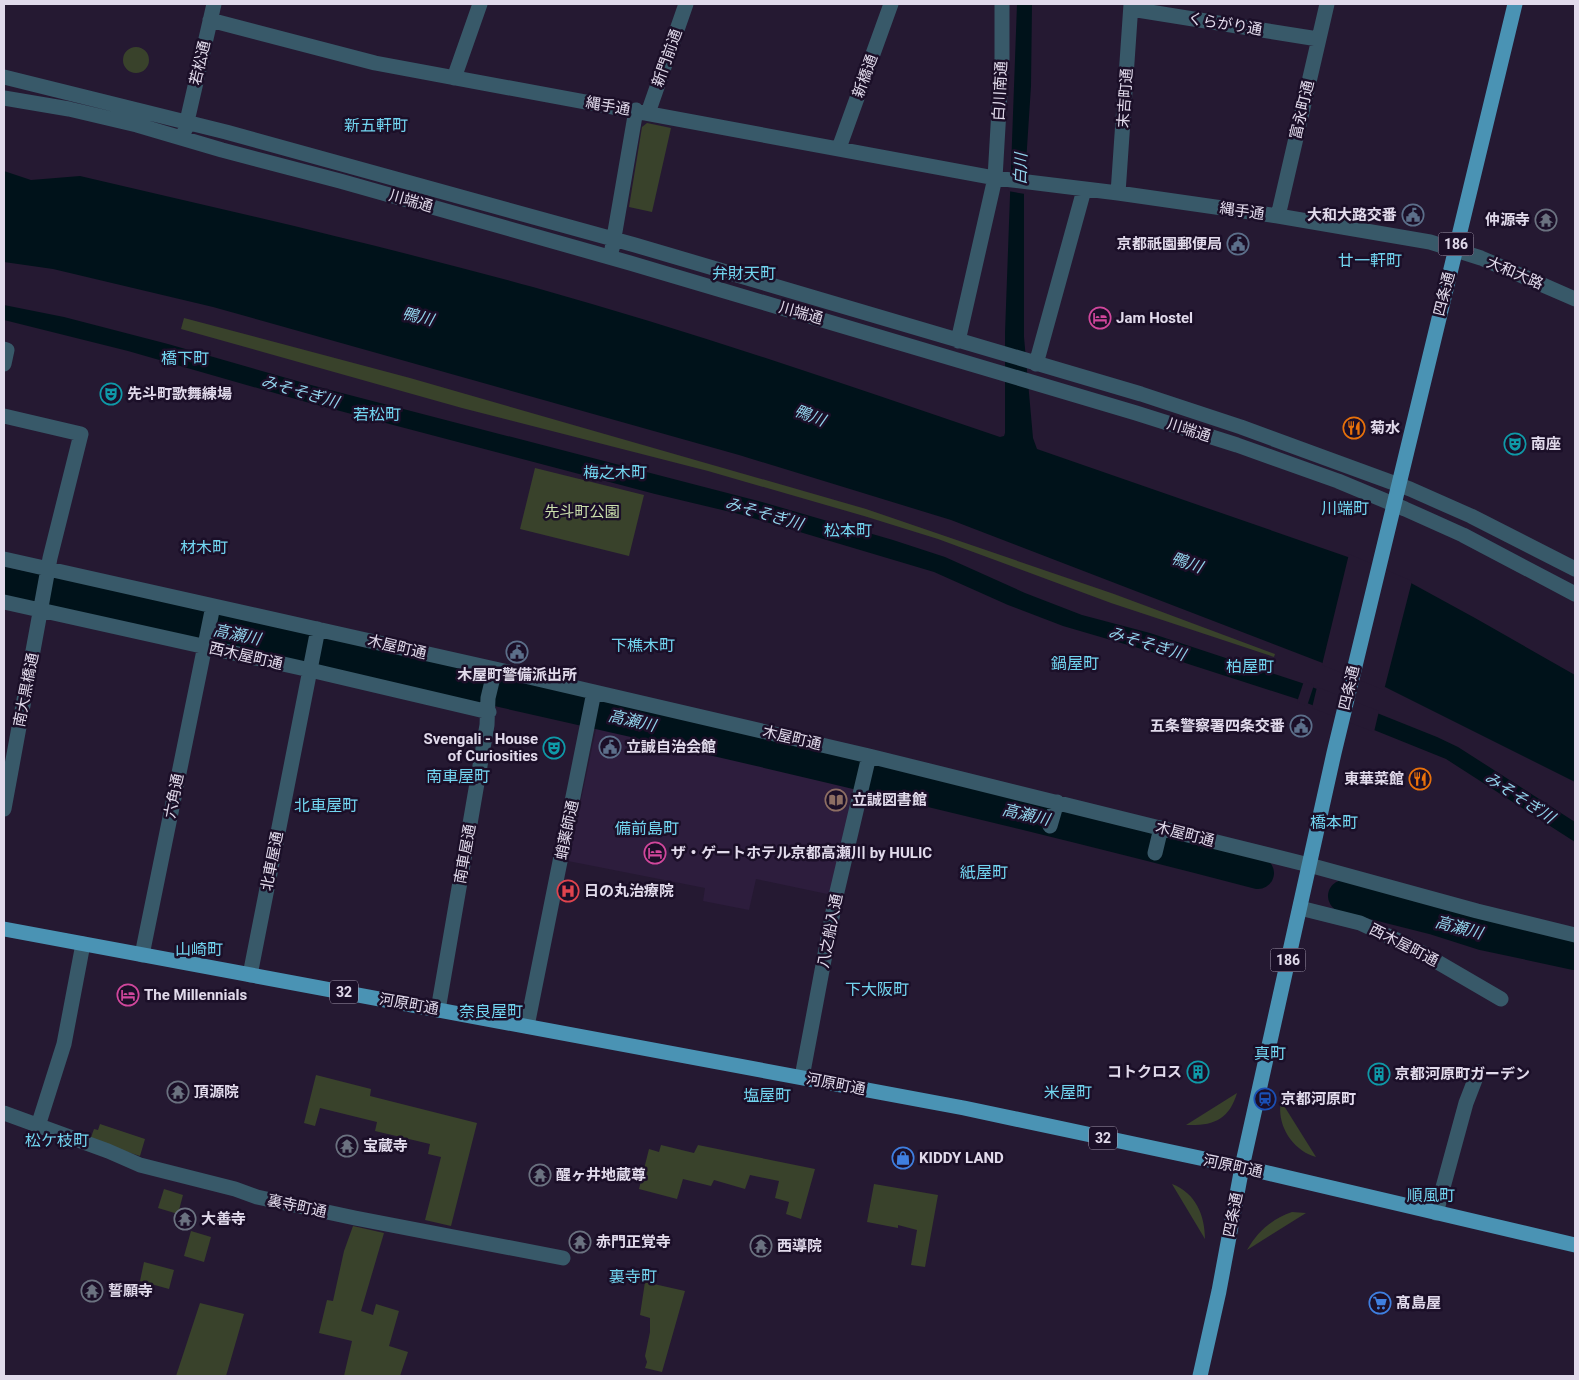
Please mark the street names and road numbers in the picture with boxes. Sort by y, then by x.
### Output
street label: くらがり通 [1187,9,1263,39]
street label: 新門前通 [648,27,686,89]
street label: 若松通 [186,39,214,87]
street label: 新橋通 [849,52,881,100]
street label: 白川南通 [989,61,1011,121]
street label: 末吉町通 [1114,67,1136,129]
street label: 富永町通 [1286,79,1318,141]
street label: 縄手通 [584,93,632,119]
street label: 川端通 [387,186,435,216]
street label: 縄手通 [1218,199,1266,223]
road number: 186 [1438,232,1474,255]
street label: 大和大路 [1484,253,1546,293]
street label: 四条通 [1430,270,1458,318]
street label: 川端通 [777,298,825,328]
street label: 川端通 [1165,414,1213,446]
street label: 木屋町通 [366,631,428,663]
street label: 西木屋町通 [207,639,285,673]
street label: 南大黒橋通 [10,651,42,729]
street label: 四条通 [1335,664,1363,712]
street label: 木屋町通 [761,722,823,754]
street label: 六角通 [161,772,187,820]
street label: 蛸薬師通 [552,799,582,861]
street label: 木屋町通 [1154,818,1216,850]
street label: 南車屋通 [451,823,479,885]
street label: 北車屋通 [257,830,287,892]
street label: 八之船入通 [814,892,846,970]
street label: 西木屋町通 [1366,920,1442,970]
road number: 186 [1270,948,1306,972]
road number: 32 [330,980,358,1004]
street label: 河原町通 [378,990,440,1018]
street label: 河原町通 [805,1069,867,1099]
road number: 32 [1089,1126,1117,1150]
street label: 河原町通 [1202,1151,1264,1181]
street label: 裏寺町通 [266,1191,328,1221]
street label: 四条通 [1220,1191,1246,1239]

